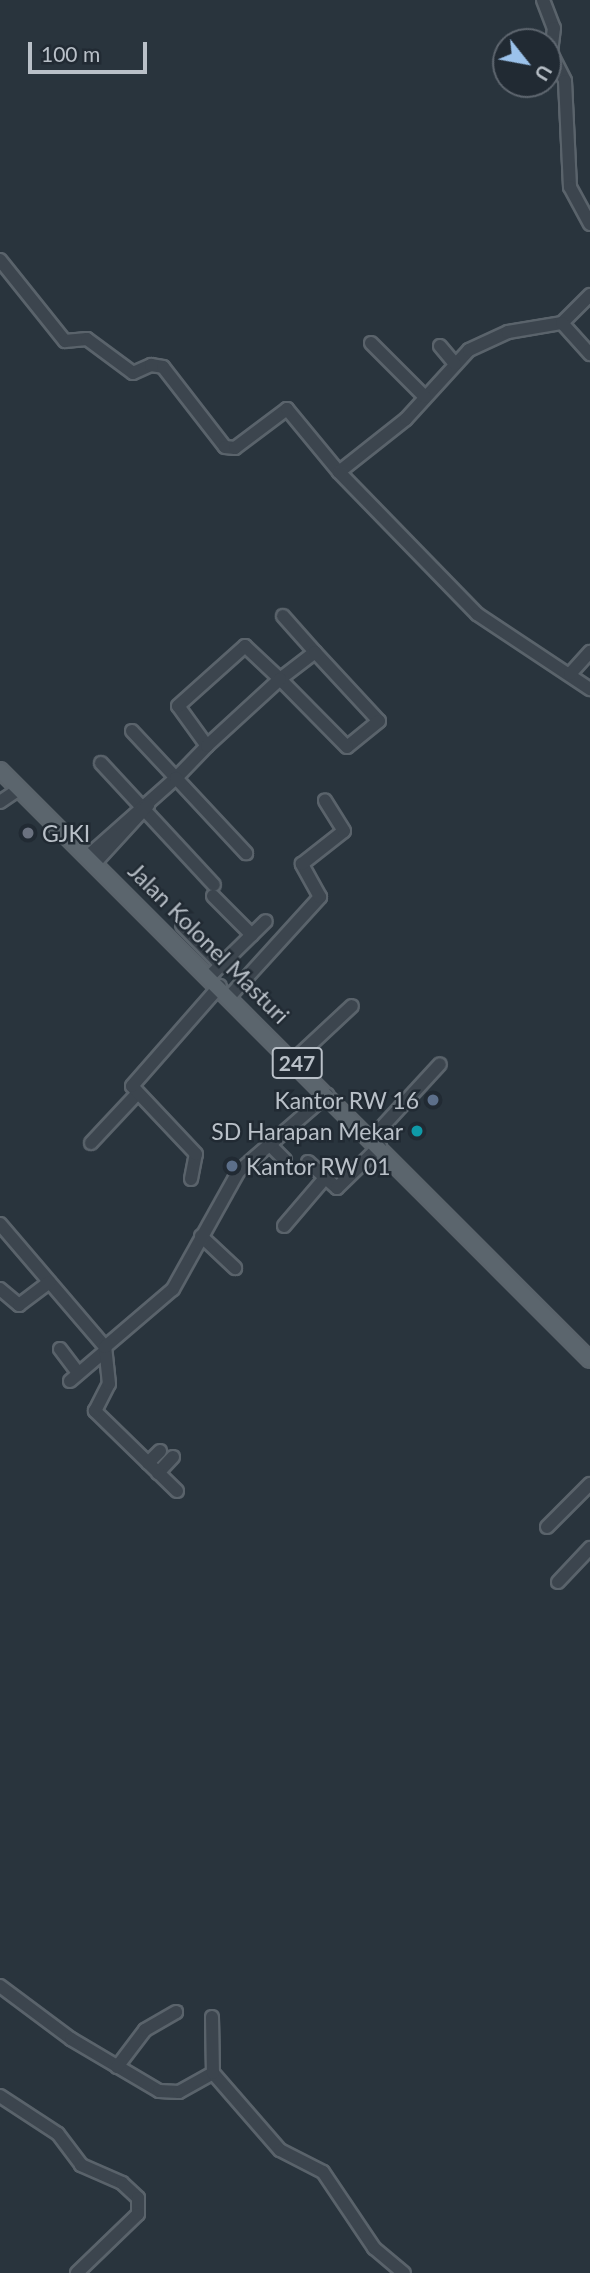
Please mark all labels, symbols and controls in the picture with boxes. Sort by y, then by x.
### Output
scale bar [32,28,150,72]
north arrow [492,28,562,98]
text: 100 m [41,41,100,66]
text: U [530,61,557,85]
place label: GJKI [42,819,90,847]
marker: GJKI [20,825,36,841]
street label: Jalan Kolonel Masturi [123,857,295,1029]
road number: 247 [271,1046,323,1080]
place label: Kantor RW 16 [274,1086,419,1114]
marker: Kantor RW 16 [425,1092,441,1108]
place label: SD Harapan Mekar [211,1117,403,1145]
marker: SD Harapan Mekar [409,1123,425,1139]
place label: Kantor RW 01 [246,1152,391,1180]
marker: Kantor RW 01 [224,1158,240,1174]

